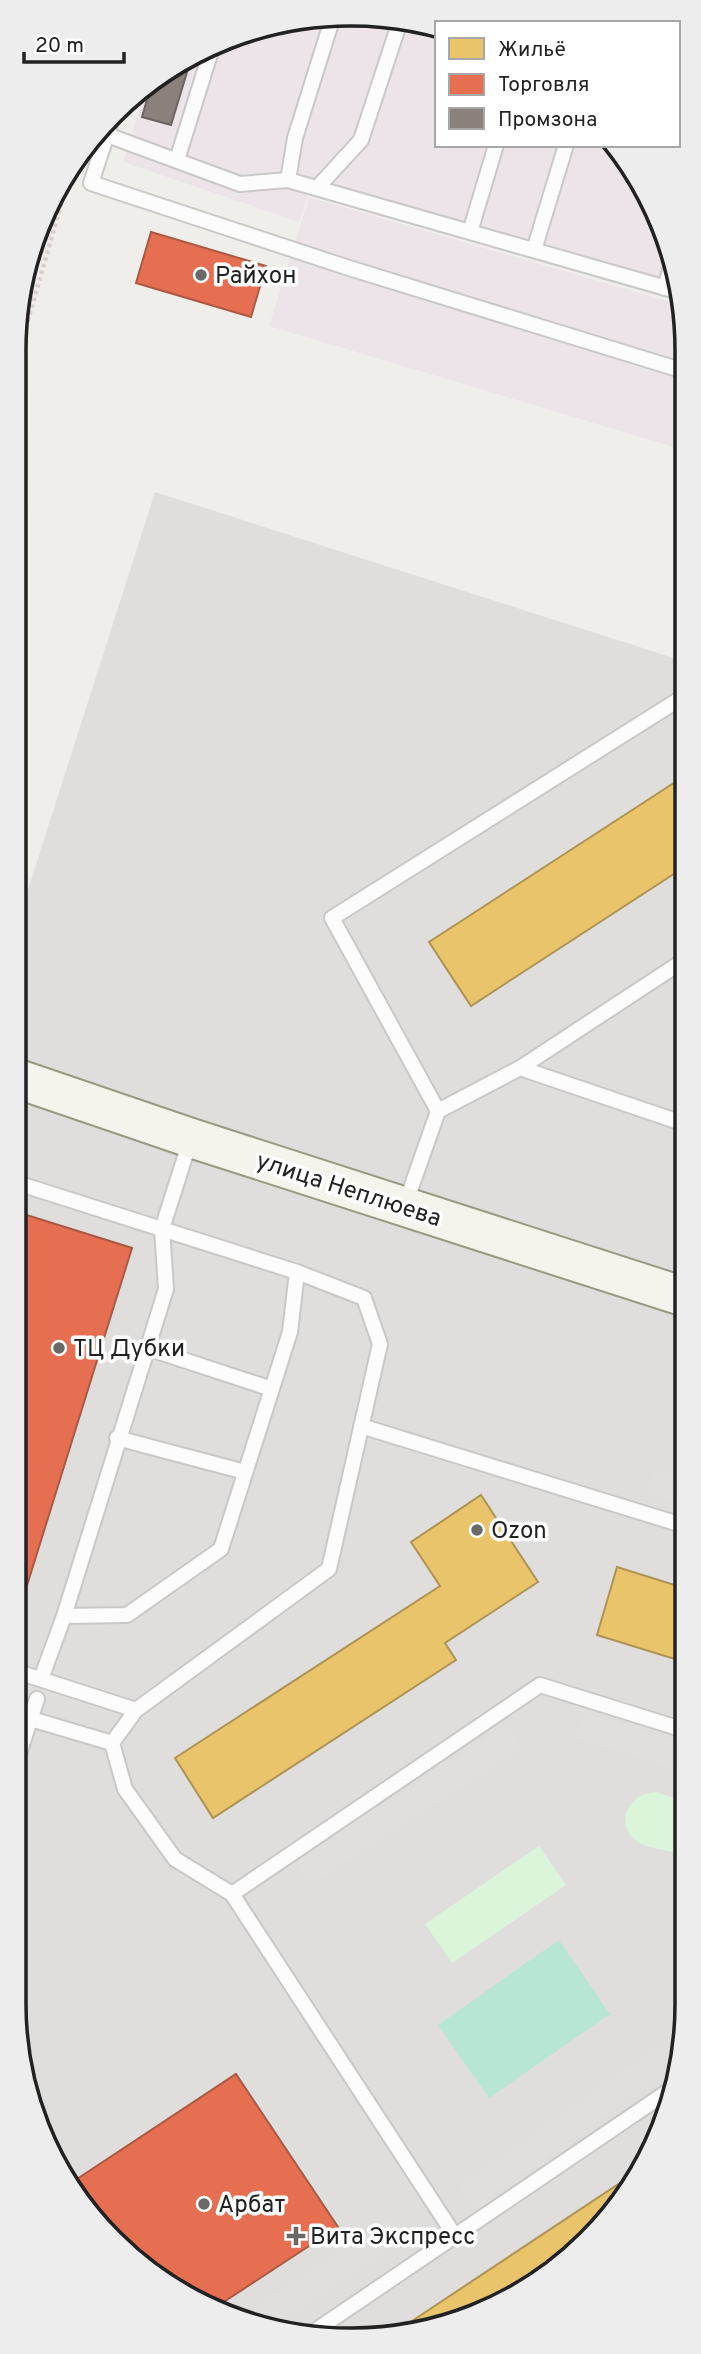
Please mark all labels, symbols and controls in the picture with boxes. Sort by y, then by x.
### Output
scale bar [24,21,124,65]
legend [435,21,680,147]
text: 20 m [35,33,84,60]
text: Жильё [498,37,566,64]
text: Торговля [498,72,589,99]
text: Промзона [498,107,597,134]
place label: Райхон [215,262,296,292]
marker: Райхон [193,267,209,283]
street label: улица Неплюева [252,1147,445,1235]
place label: ТЦ Дубки [73,1335,185,1365]
marker: ТЦ Дубки [51,1340,67,1356]
place label: Ozon [491,1517,547,1547]
marker: Ozon [469,1522,485,1538]
place label: Арбат [218,2191,285,2221]
marker: Арбат [196,2196,212,2212]
place label: Вита Экспресс [310,2223,475,2253]
marker: Вита Экспресс [288,2228,304,2244]

